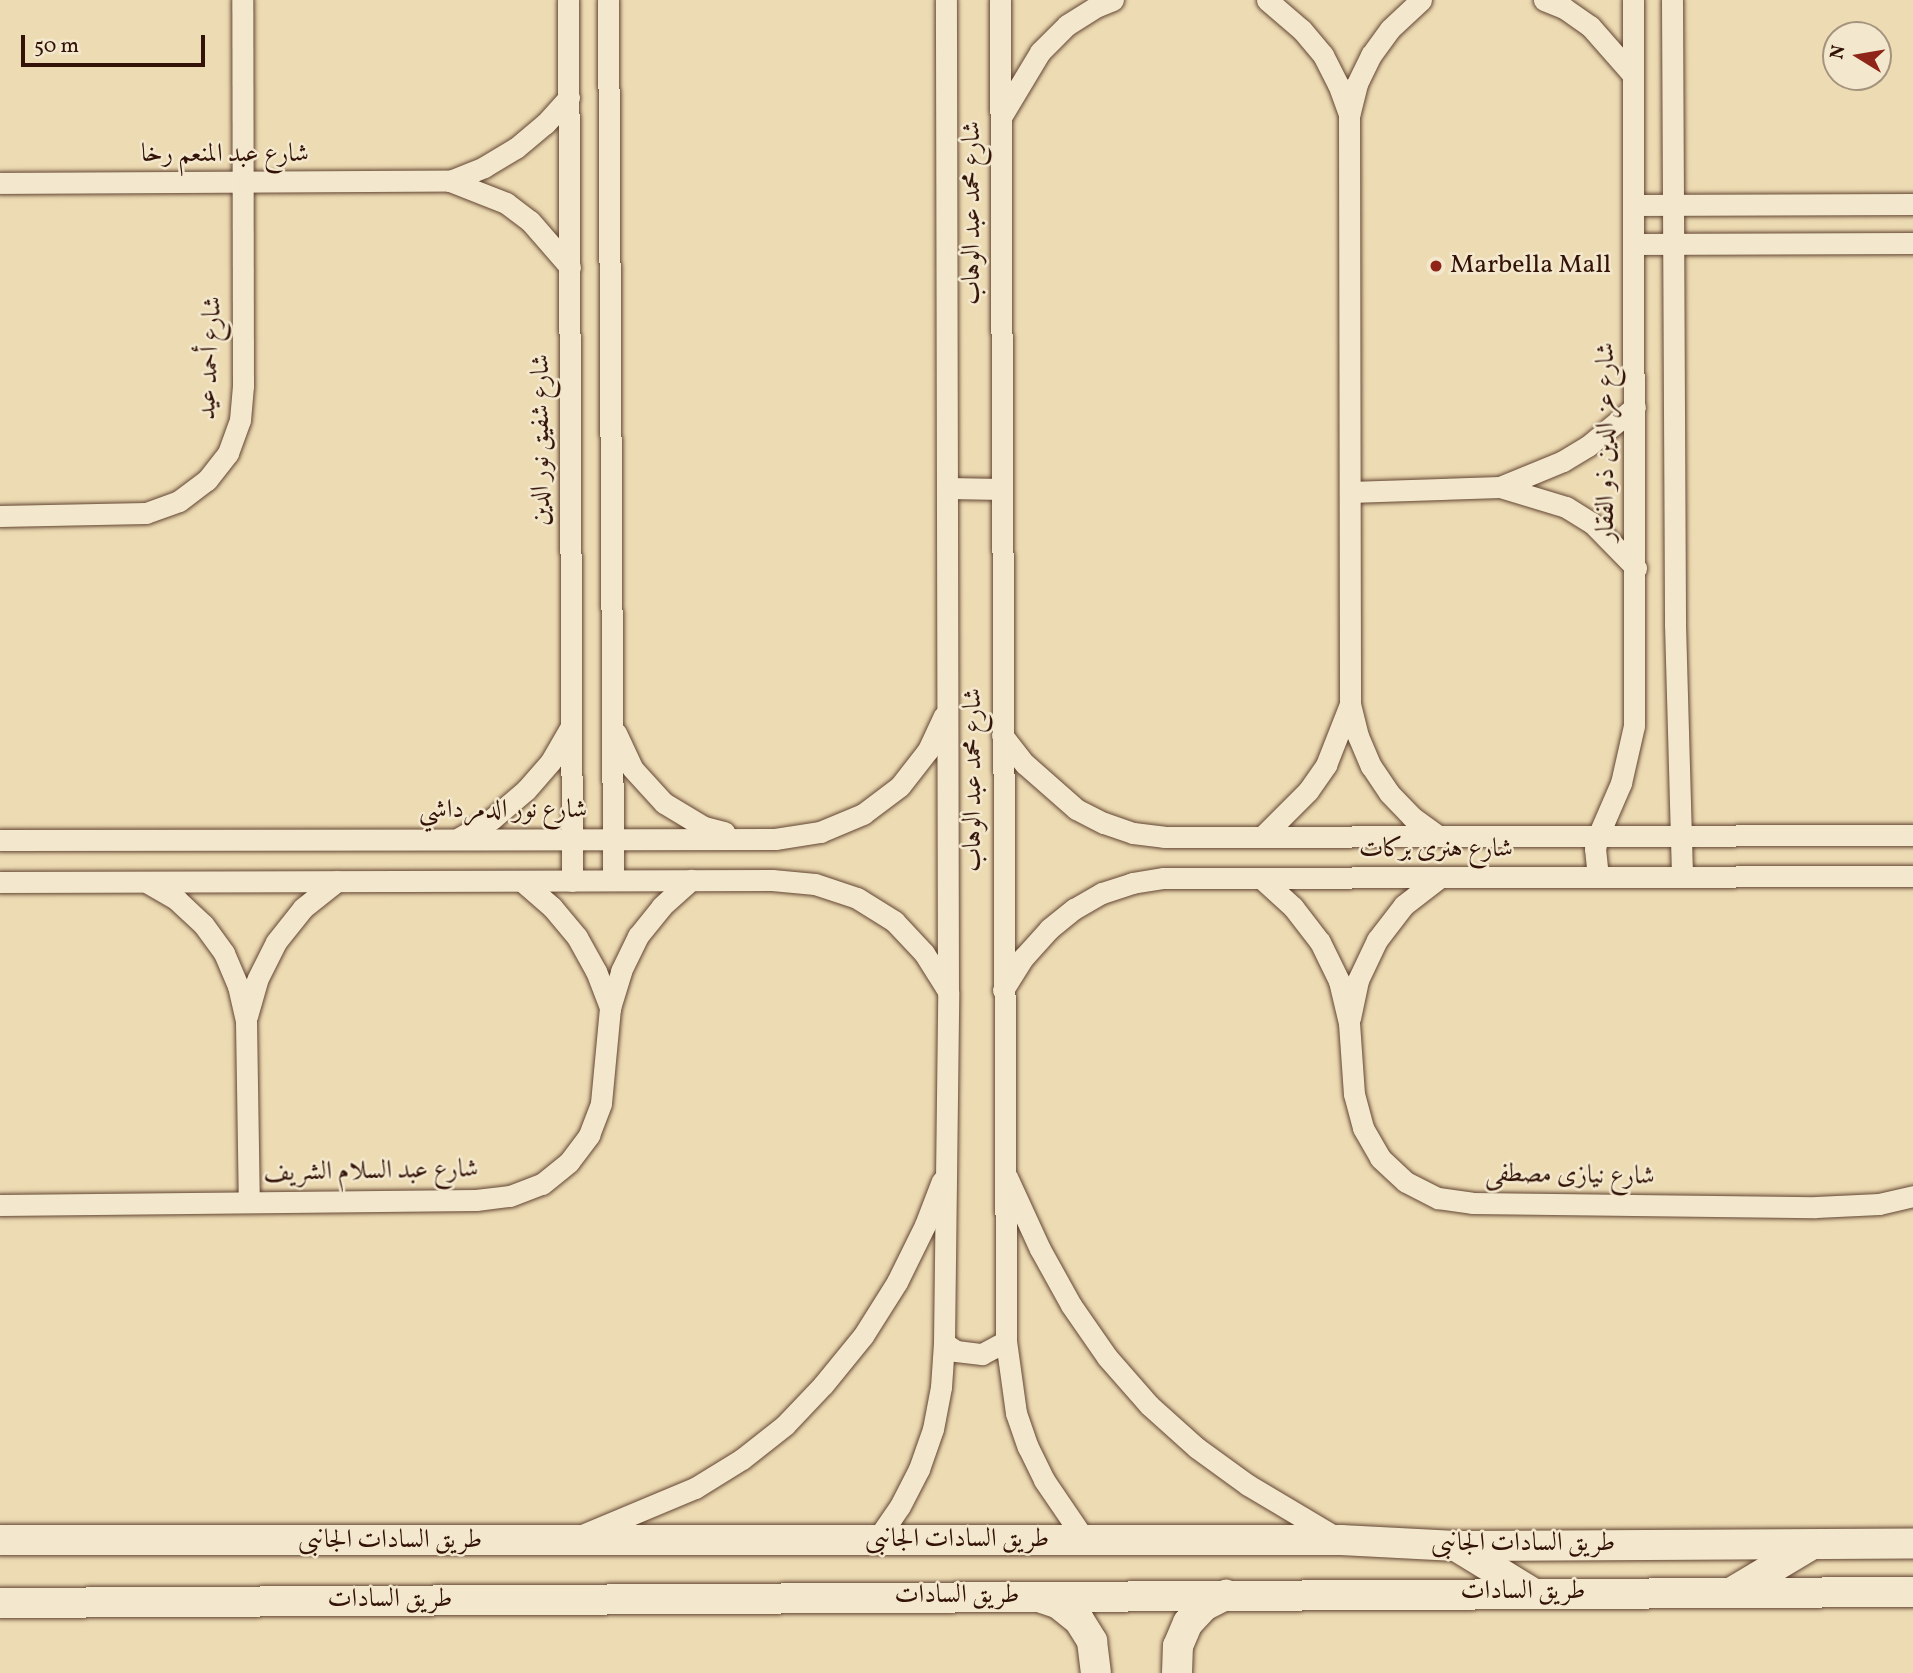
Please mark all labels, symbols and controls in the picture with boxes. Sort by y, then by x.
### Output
scale bar [24,21,208,65]
north arrow [1822,21,1892,91]
text: 50 m [34,32,79,61]
text: N [1824,43,1852,62]
street label: شارع محمد عبد الوهاب [957,121,989,305]
street label: شارع عبد المنعم رخا [141,139,309,171]
place label: Marbella Mall [1450,250,1611,282]
marker: Marbella Mall [1428,258,1444,274]
street label: شارع أحمد عيد [192,295,230,421]
street label: شارع عز الدين ذو الفقار [1591,342,1623,542]
street label: شارع شفيق نور الدين [526,354,558,526]
street label: شارع محمد عبد الوهاب [958,688,990,872]
street label: شارع نور الدمرداشي [419,795,587,827]
street label: شارع هنرى بركات [1359,834,1513,866]
street label: شارع عبد السلام الشريف [263,1155,479,1189]
street label: شارع نيازى مصطفى [1485,1159,1655,1193]
street label: طريق السادات الجانبى [865,1524,1049,1556]
street label: طريق السادات الجانبى [298,1525,482,1557]
street label: طريق السادات الجانبى [1431,1528,1615,1560]
street label: طريق السادات [1460,1576,1586,1608]
street label: طريق السادات [894,1580,1020,1612]
street label: طريق السادات [327,1584,453,1616]

